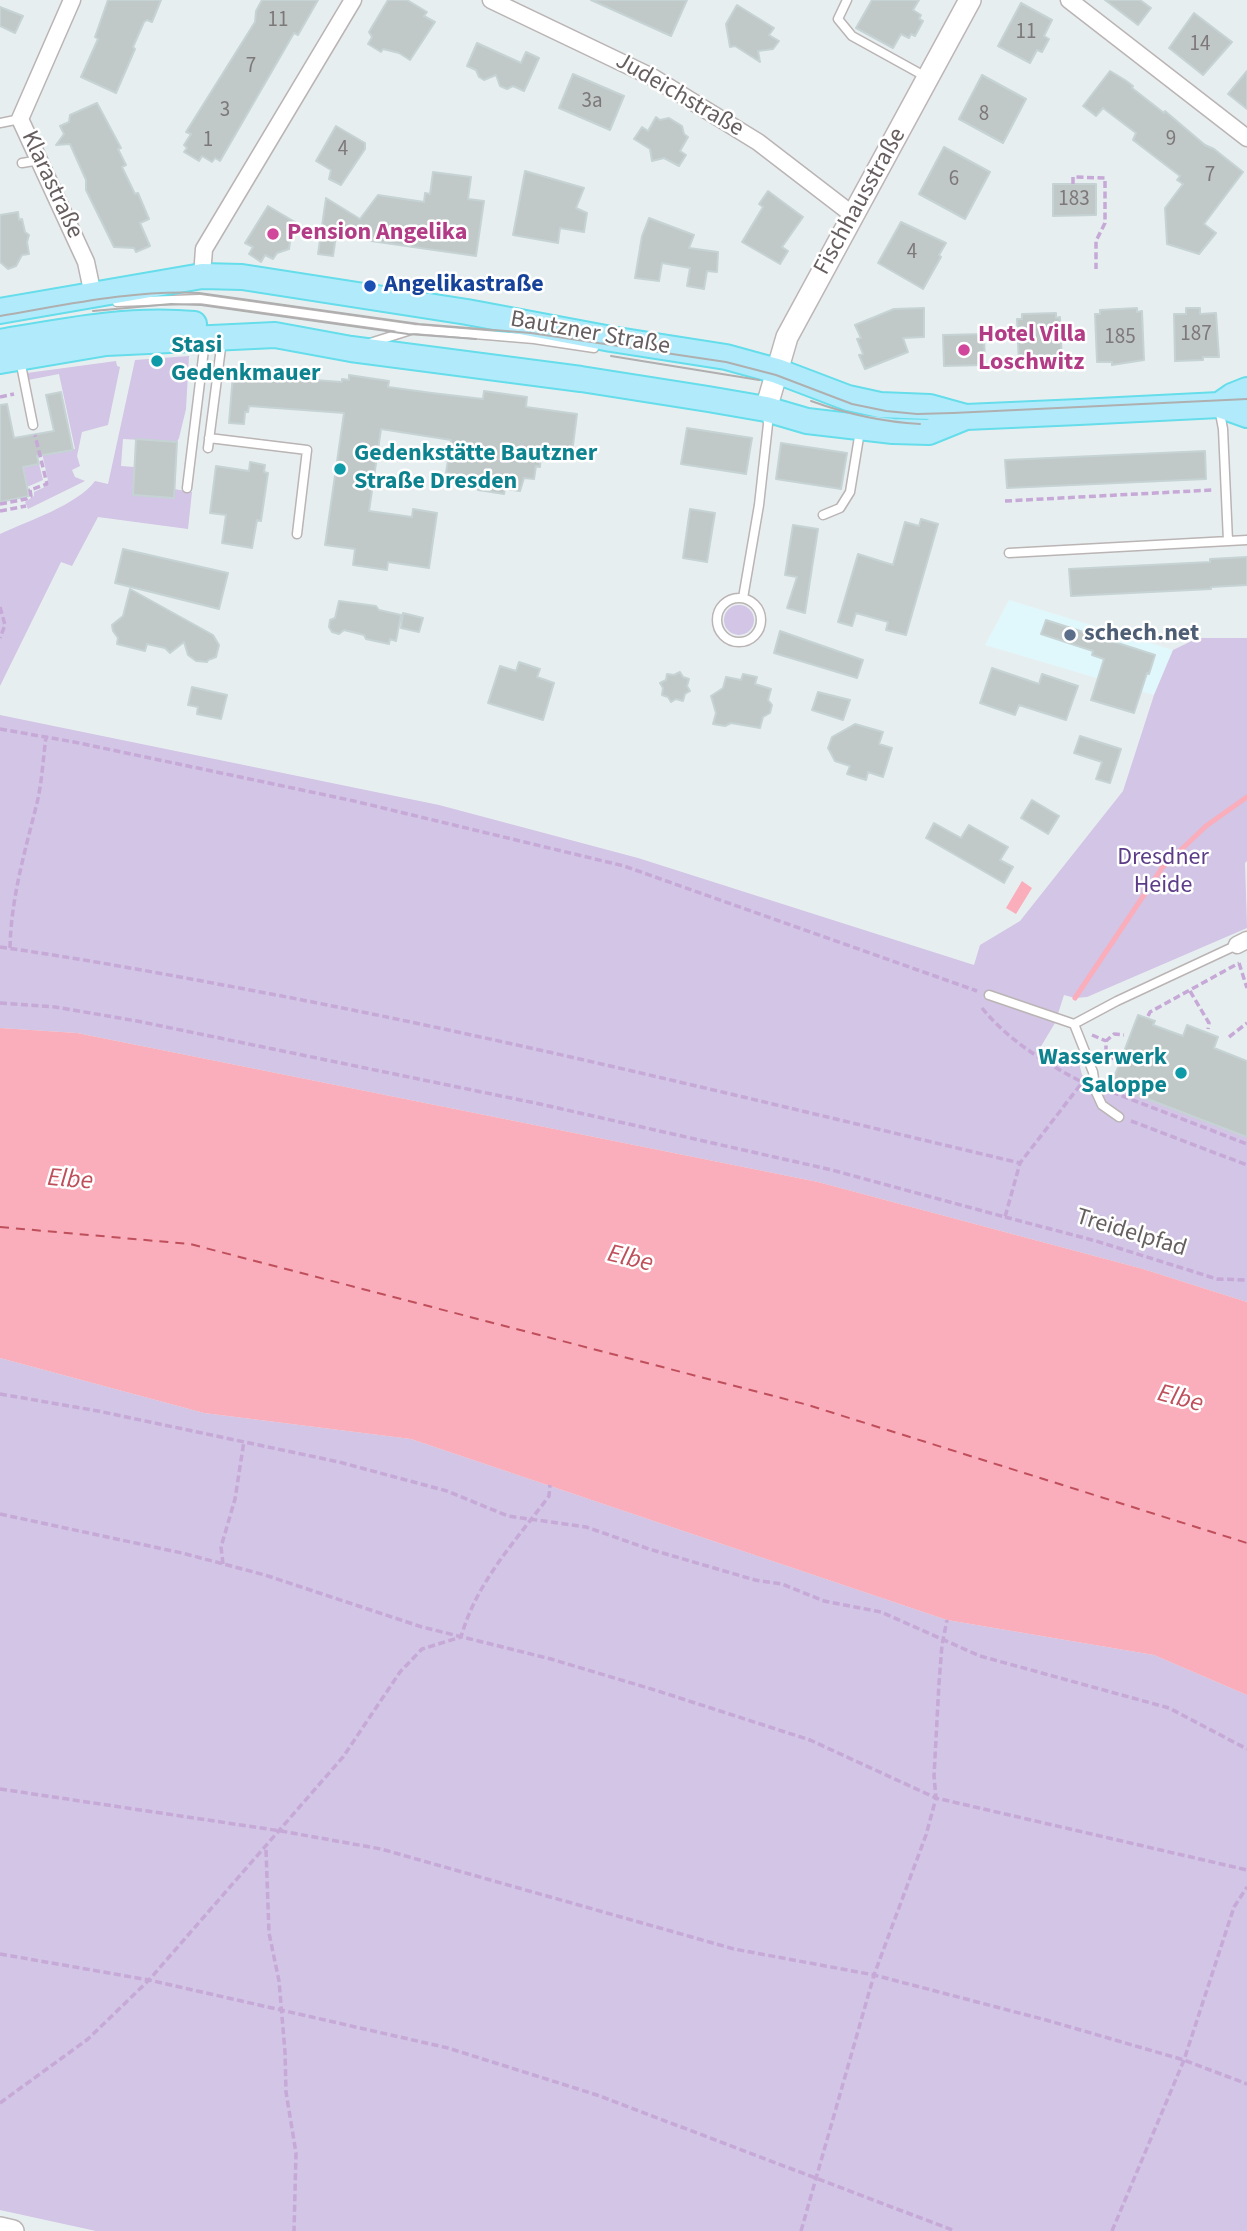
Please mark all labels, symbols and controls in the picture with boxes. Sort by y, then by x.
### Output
house number: 11 [268,8,288,34]
house number: 11 [1016,20,1036,46]
house number: 14 [1190,32,1210,58]
street label: Judeichstraße [610,48,748,144]
house number: 7 [246,54,256,80]
house number: 3a [581,89,603,115]
house number: 3 [220,98,230,124]
house number: 8 [979,102,989,128]
street label: Fischhausstraße [809,124,913,280]
street label: Klarastraße [14,127,88,243]
house number: 9 [1166,127,1176,153]
house number: 1 [203,128,213,154]
house number: 4 [338,137,348,163]
house number: 7 [1205,163,1215,189]
house number: 6 [949,167,959,193]
house number: 183 [1058,187,1090,213]
place label: Pension Angelika [287,220,467,248]
marker: Pension Angelika [265,226,281,242]
house number: 4 [907,240,917,266]
place label: Angelikastraße [384,272,544,300]
marker: Angelikastraße [362,278,378,294]
street label: Bautzner Straße [508,306,672,362]
place label: Hotel Villa Loschwitz [978,322,1086,378]
house number: 187 [1180,322,1212,348]
house number: 185 [1104,325,1136,351]
place label: Stasi Gedenkmauer [171,333,321,389]
marker: Hotel Villa Loschwitz [956,342,972,358]
marker: Stasi Gedenkmauer [149,353,165,369]
place label: Gedenkstätte Bautzner Straße Dresden [354,441,597,497]
marker: Gedenkstätte Bautzner Straße Dresden [332,461,348,477]
place label: schech.net [1084,621,1199,649]
marker: schech.net [1062,627,1078,643]
park label: Dresdner Heide [1117,845,1209,901]
place label: Wasserwerk Saloppe [1038,1045,1167,1101]
marker: Wasserwerk Saloppe [1173,1065,1189,1081]
water label: Elbe [46,1163,94,1199]
street label: Treidelpfad [1072,1204,1190,1264]
water label: Elbe [604,1239,656,1281]
water label: Elbe [1154,1379,1206,1421]

